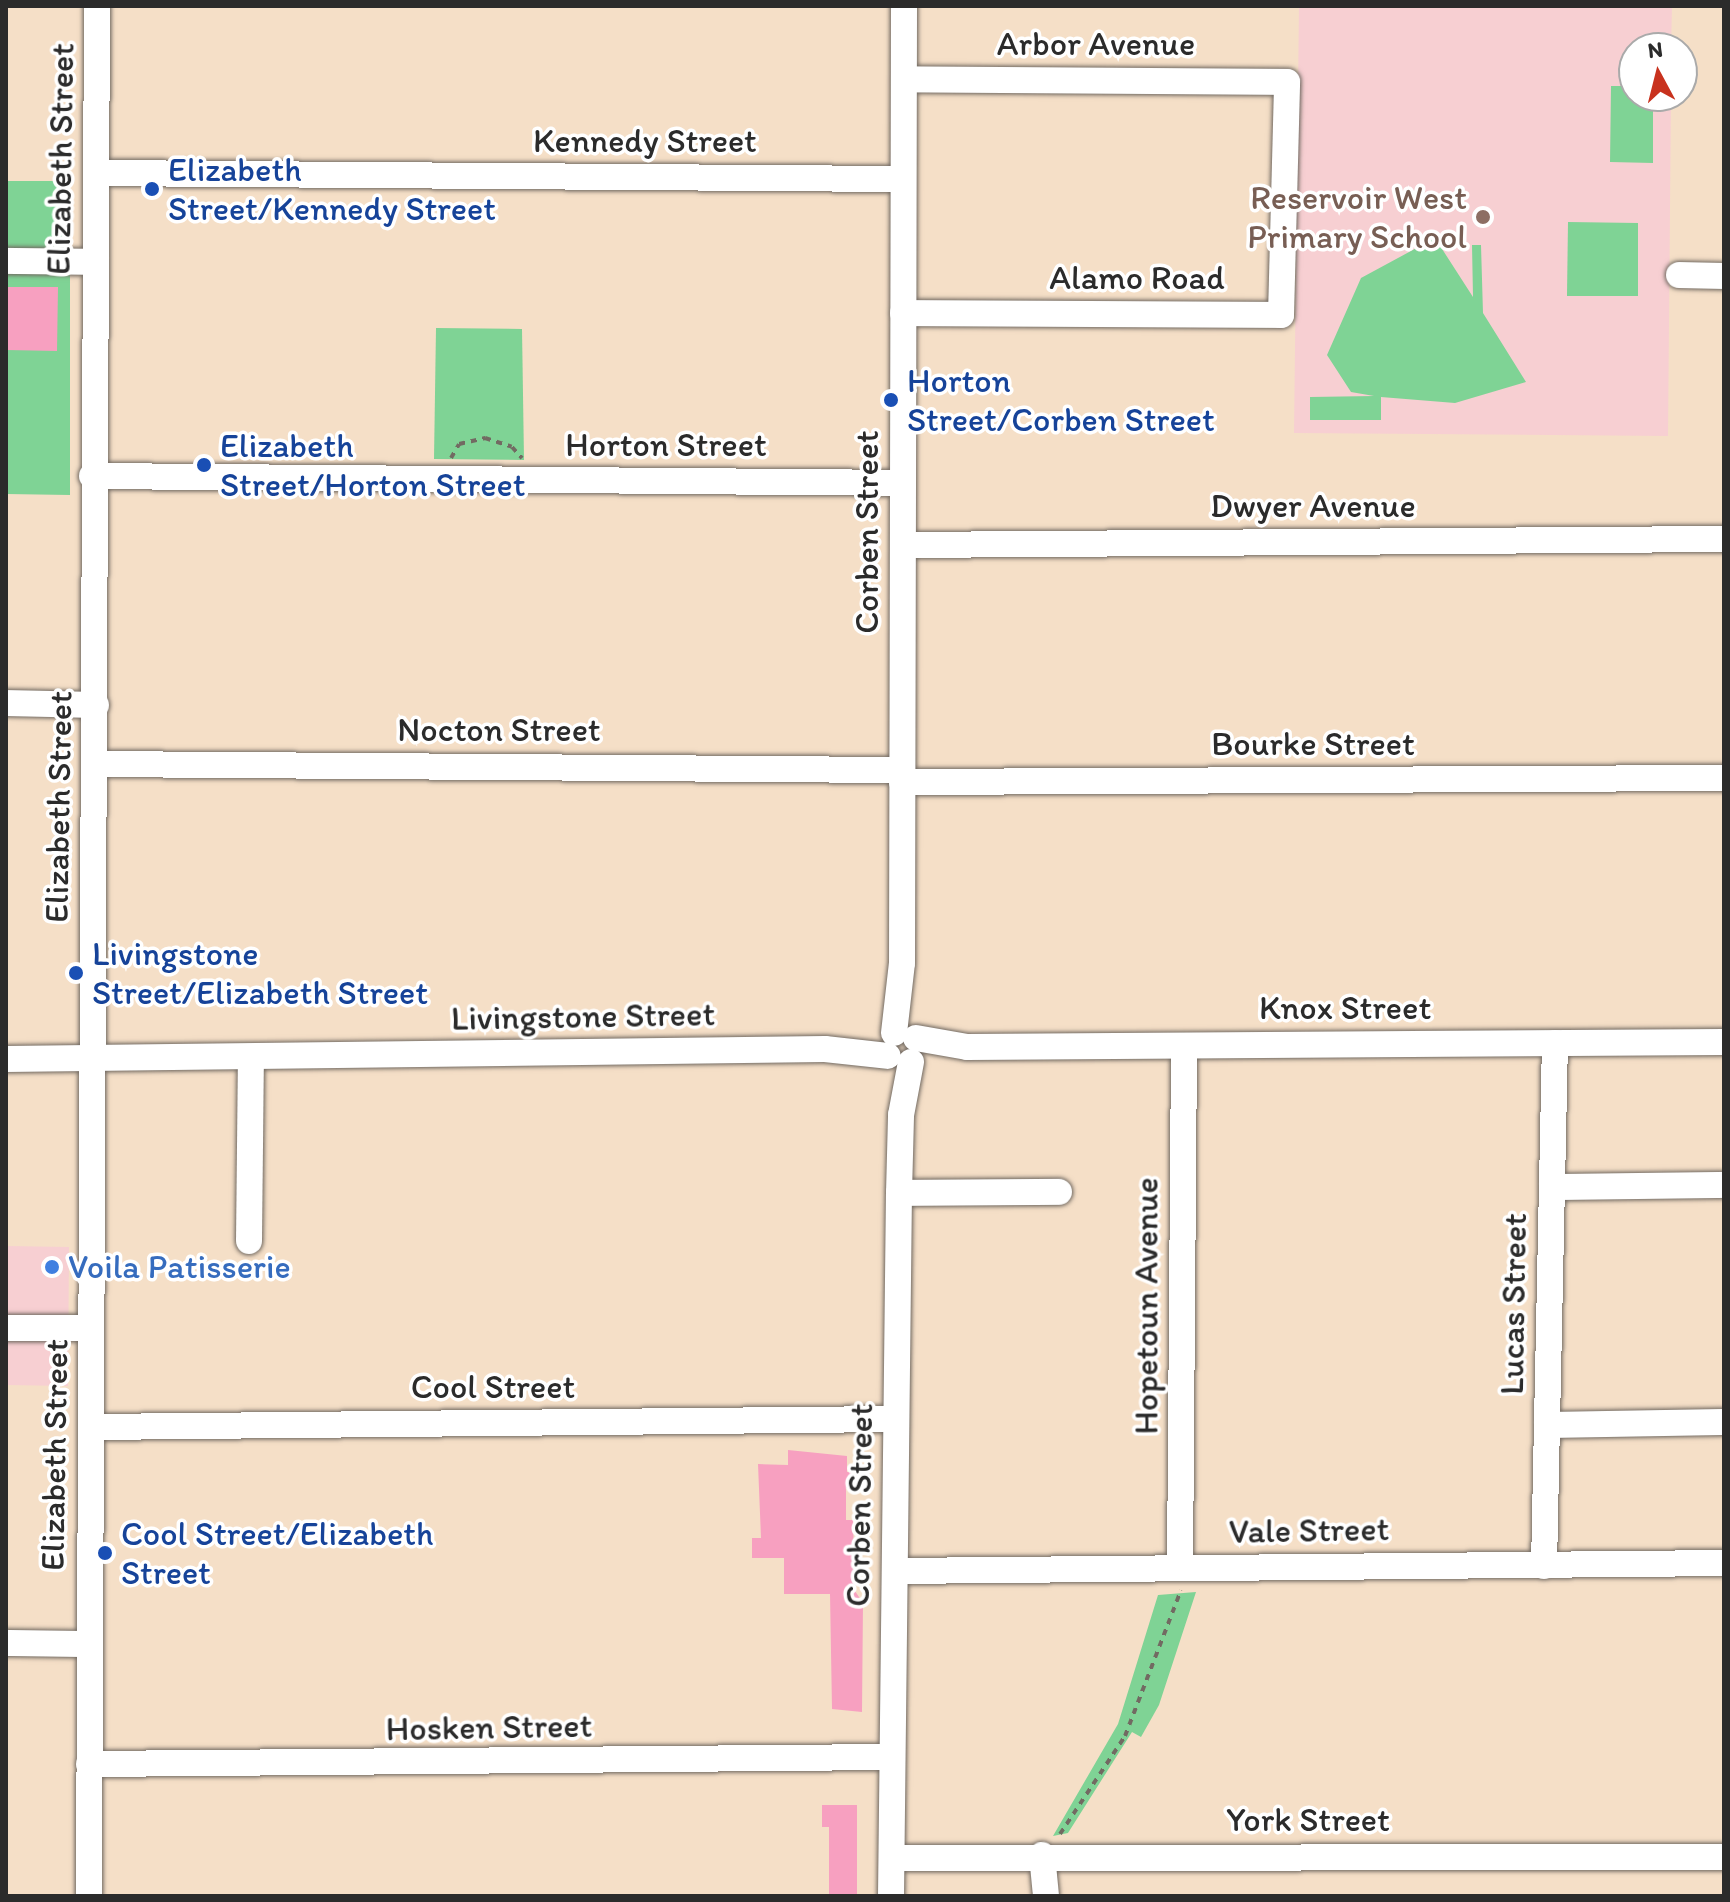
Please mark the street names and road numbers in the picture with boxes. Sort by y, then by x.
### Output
street label: Arbor Avenue [997,24,1195,64]
street label: Elizabeth Street [38,43,82,275]
street label: Kennedy Street [533,121,757,161]
street label: Alamo Road [1050,258,1224,298]
street label: Horton Street [565,425,767,465]
street label: Corben Street [847,430,887,634]
street label: Dwyer Avenue [1210,486,1416,526]
street label: Elizabeth Street [36,691,80,923]
street label: Nocton Street [397,710,601,750]
street label: Bourke Street [1212,724,1414,764]
street label: Knox Street [1259,988,1431,1028]
street label: Livingstone Street [451,993,715,1039]
street label: Hopetoun Avenue [1126,1177,1166,1435]
street label: Lucas Street [1491,1213,1535,1395]
street label: Elizabeth Street [32,1339,76,1571]
street label: Cool Street [411,1367,575,1407]
street label: Corben Street [837,1403,881,1607]
street label: Vale Street [1229,1508,1389,1552]
street label: Hosken Street [385,1705,593,1749]
street label: York Street [1227,1800,1389,1840]

